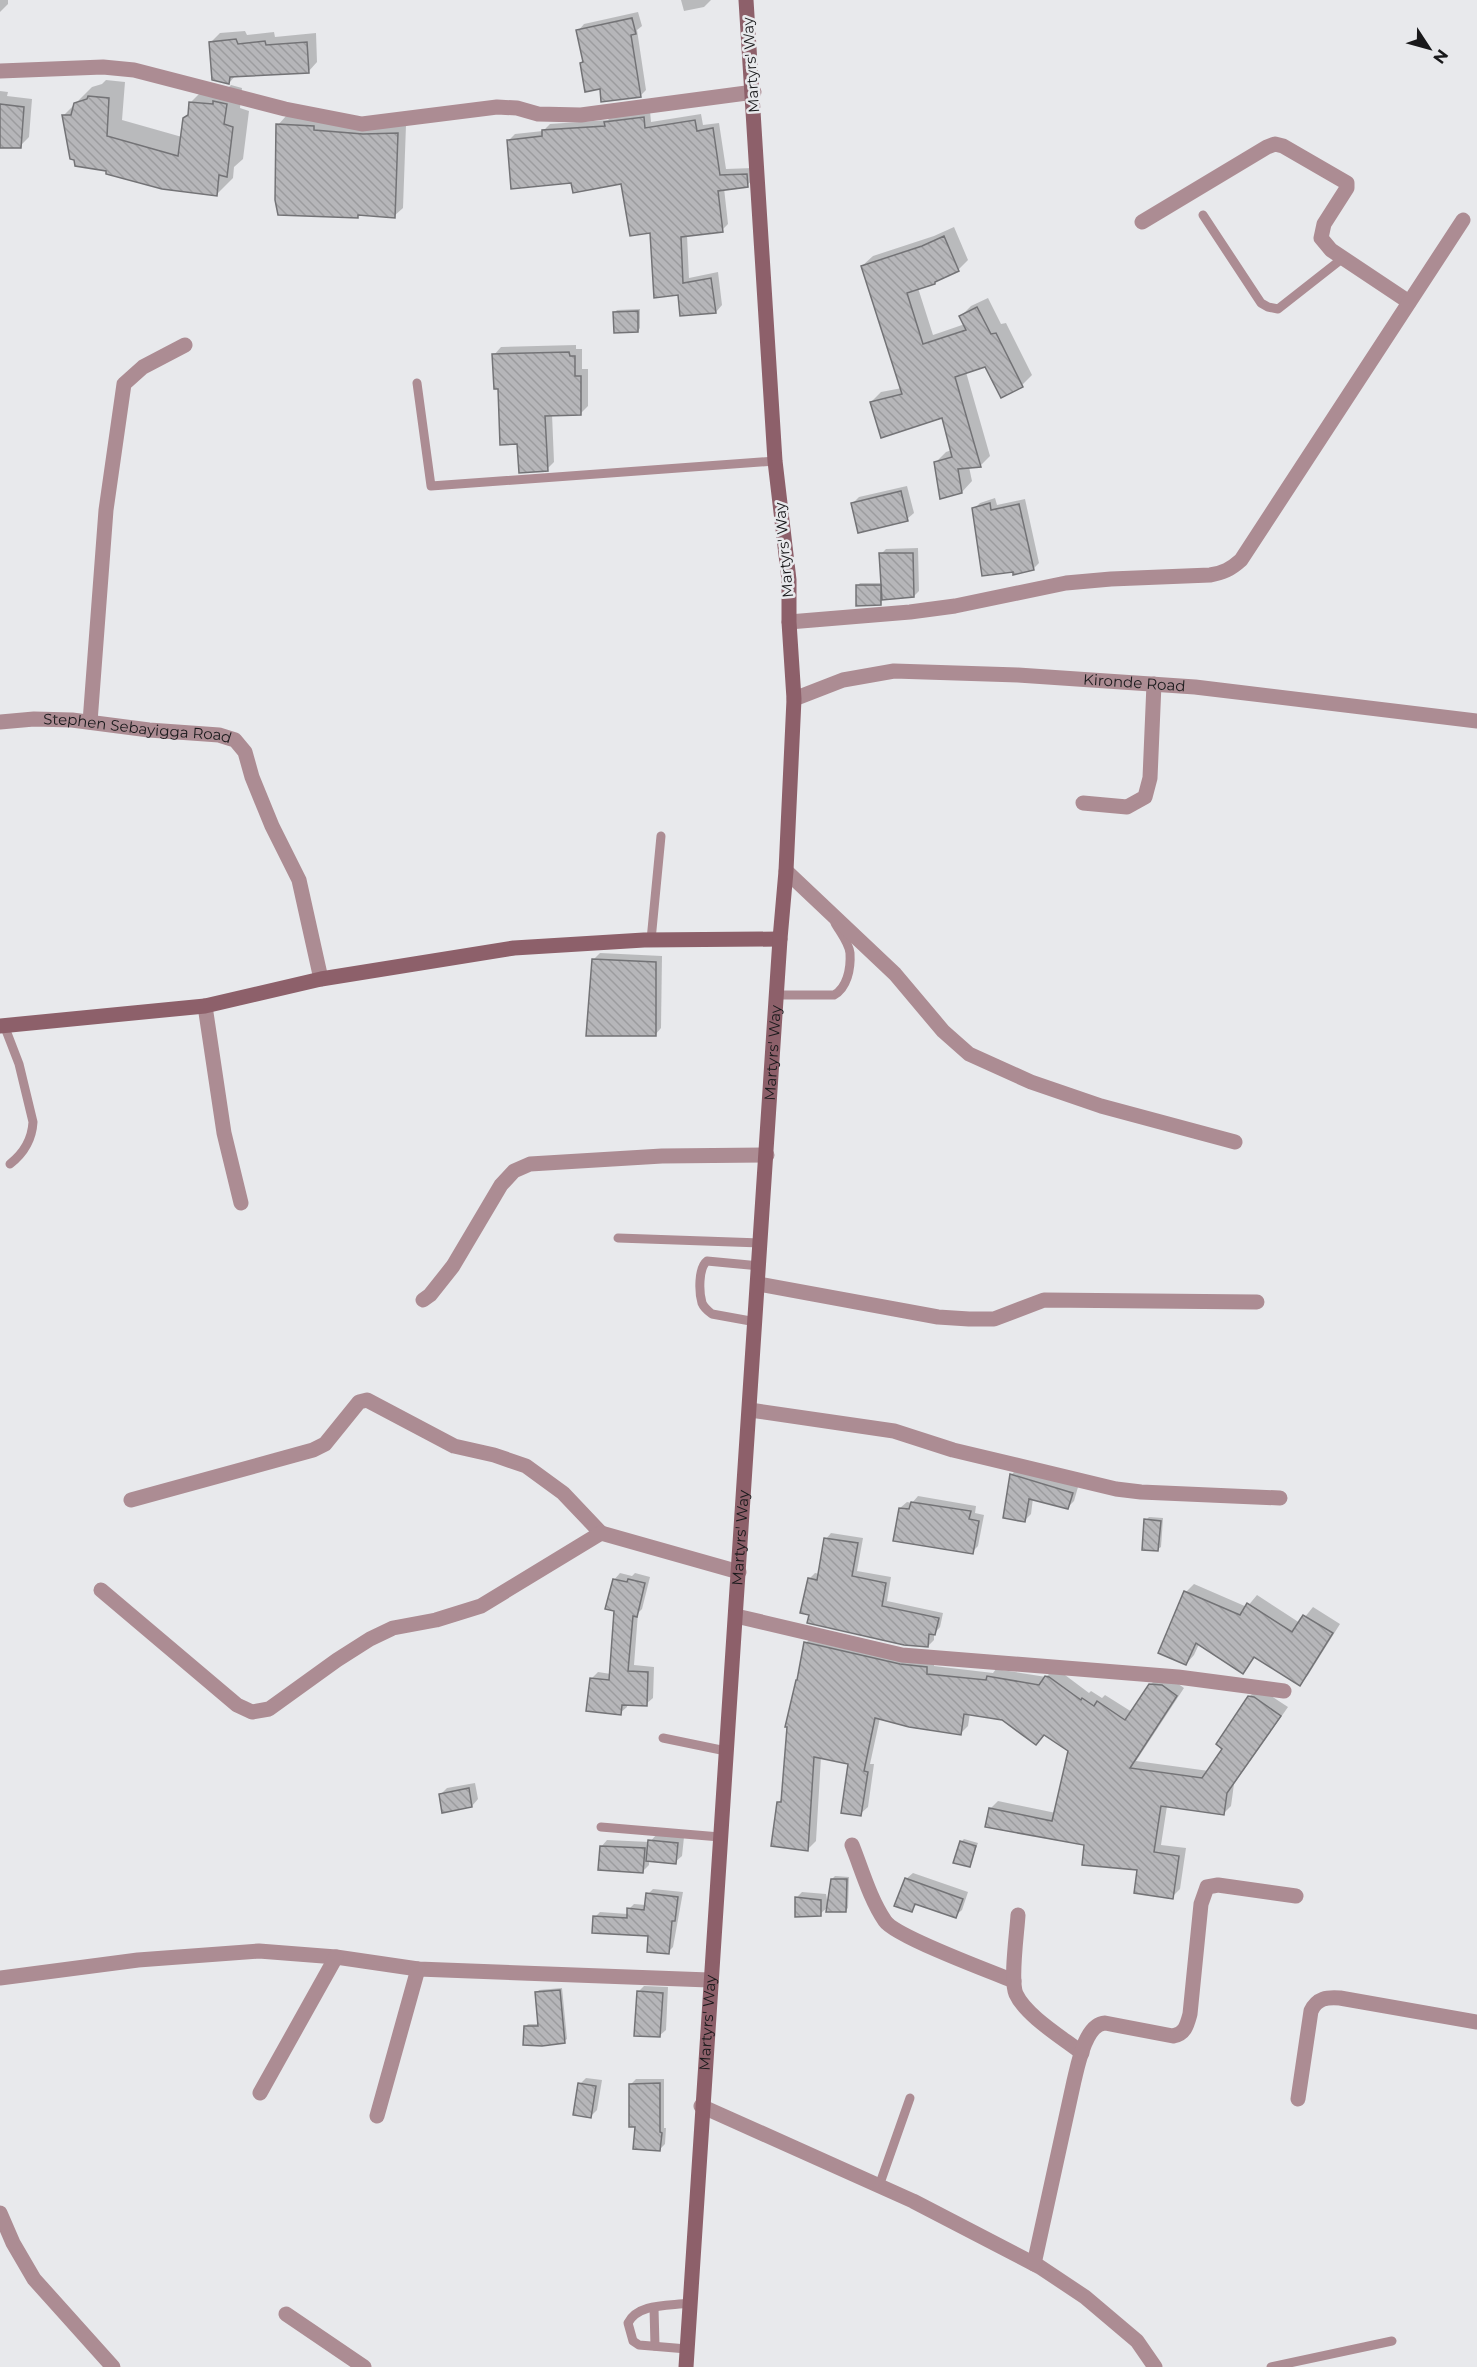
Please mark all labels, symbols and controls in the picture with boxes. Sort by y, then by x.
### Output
street label: Martyrs' Way [738,16,763,114]
north arrow [1399,18,1459,78]
text: N [1429,46,1452,67]
street label: Martyrs' Way [770,501,797,599]
street label: Kironde Road [1083,669,1186,695]
street label: Stephen Sebayigga Road [43,709,234,747]
street label: Martyrs' Way [760,1003,785,1101]
street label: Martyrs' Way [727,1488,753,1586]
street label: Martyrs' Way [694,1973,720,2071]

